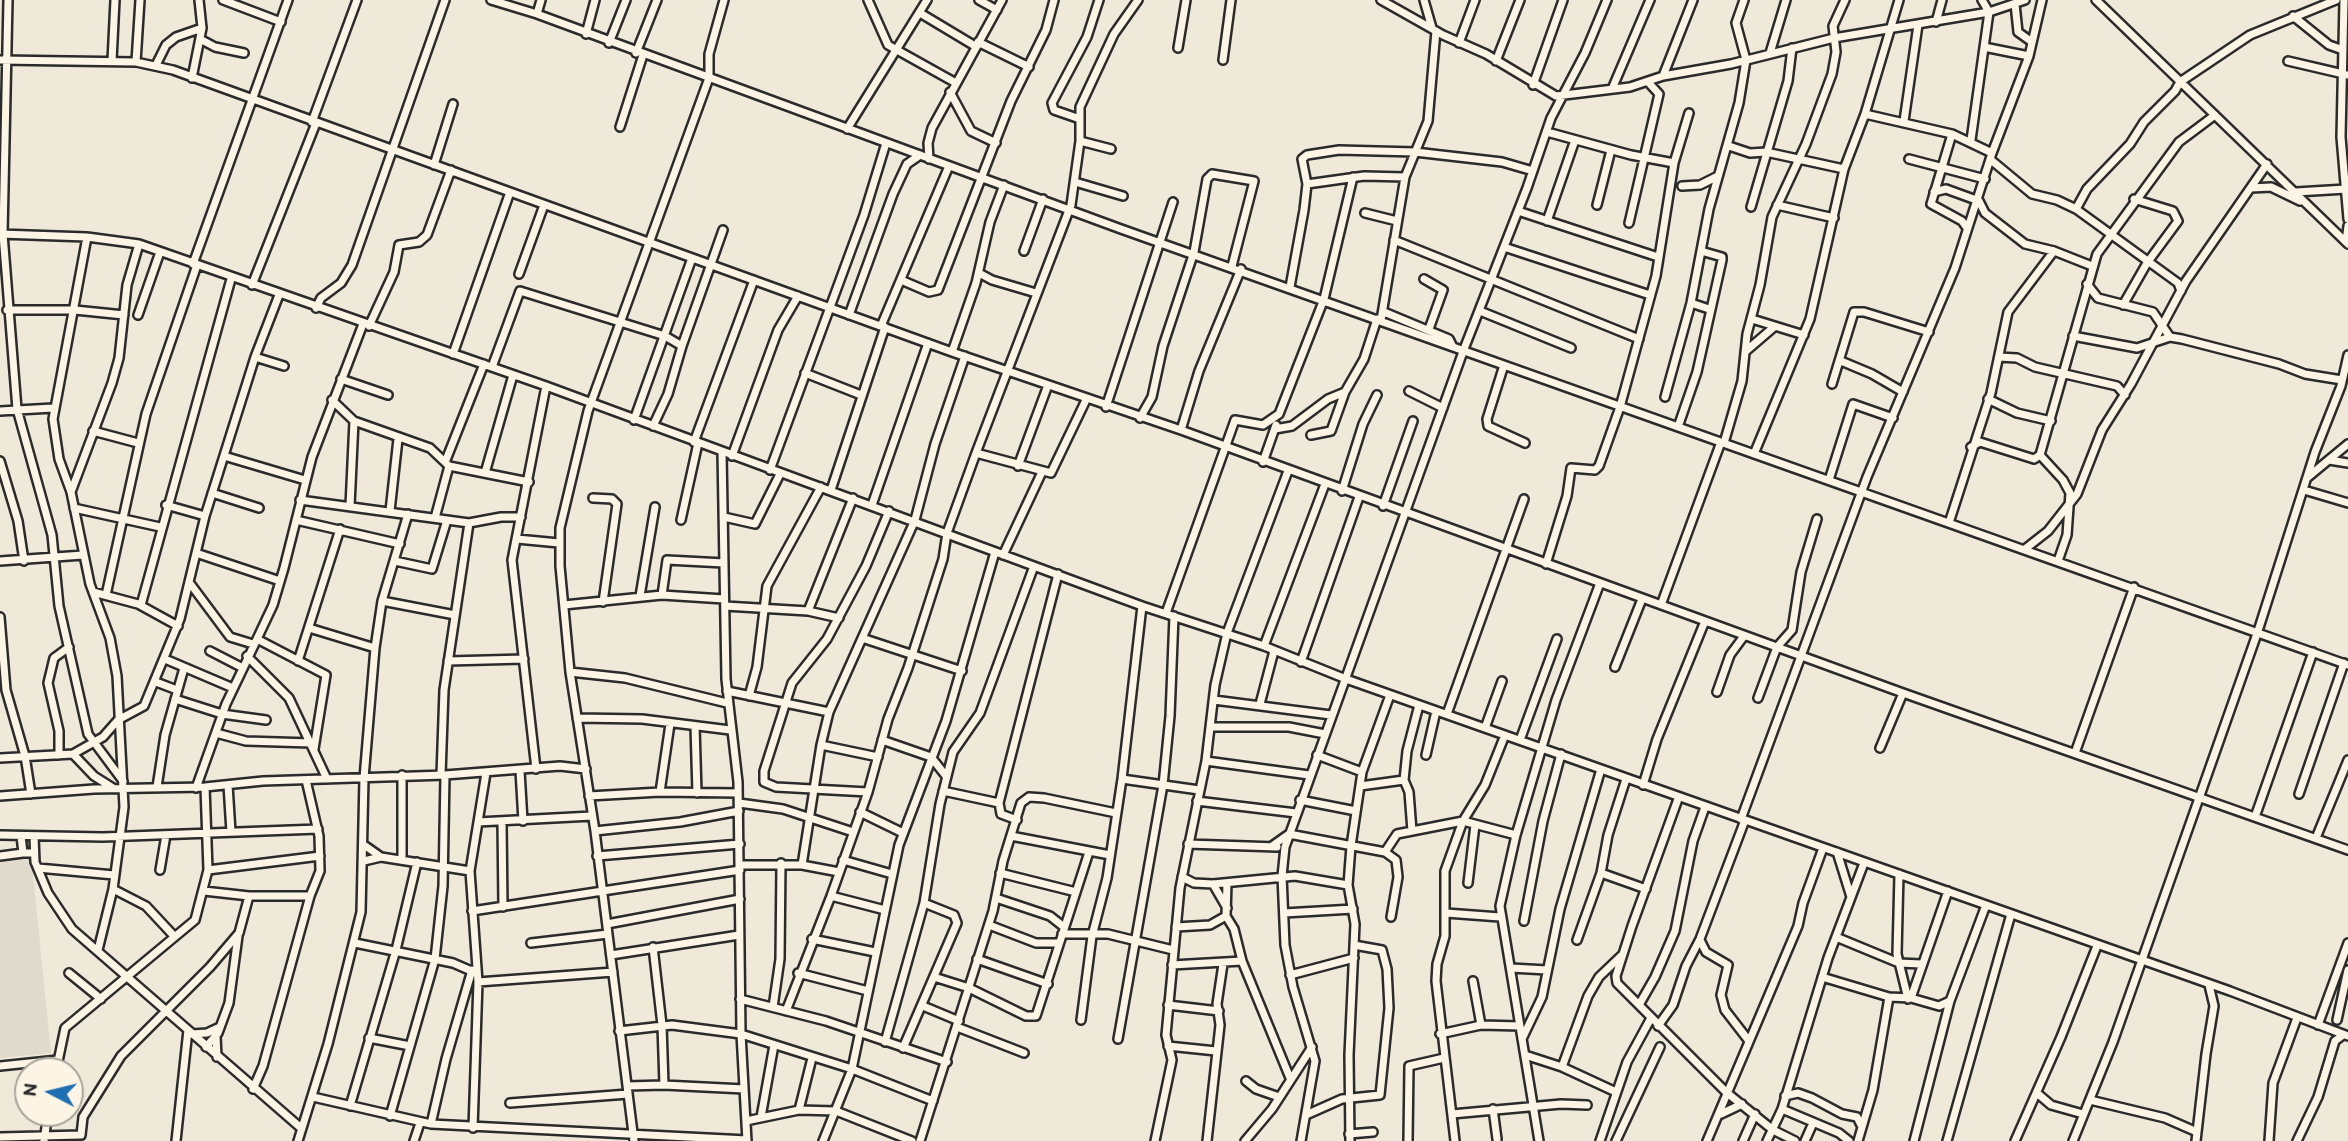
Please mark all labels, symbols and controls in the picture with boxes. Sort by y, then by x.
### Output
north arrow [14,1057,84,1127]
text: N [17,1082,42,1097]

